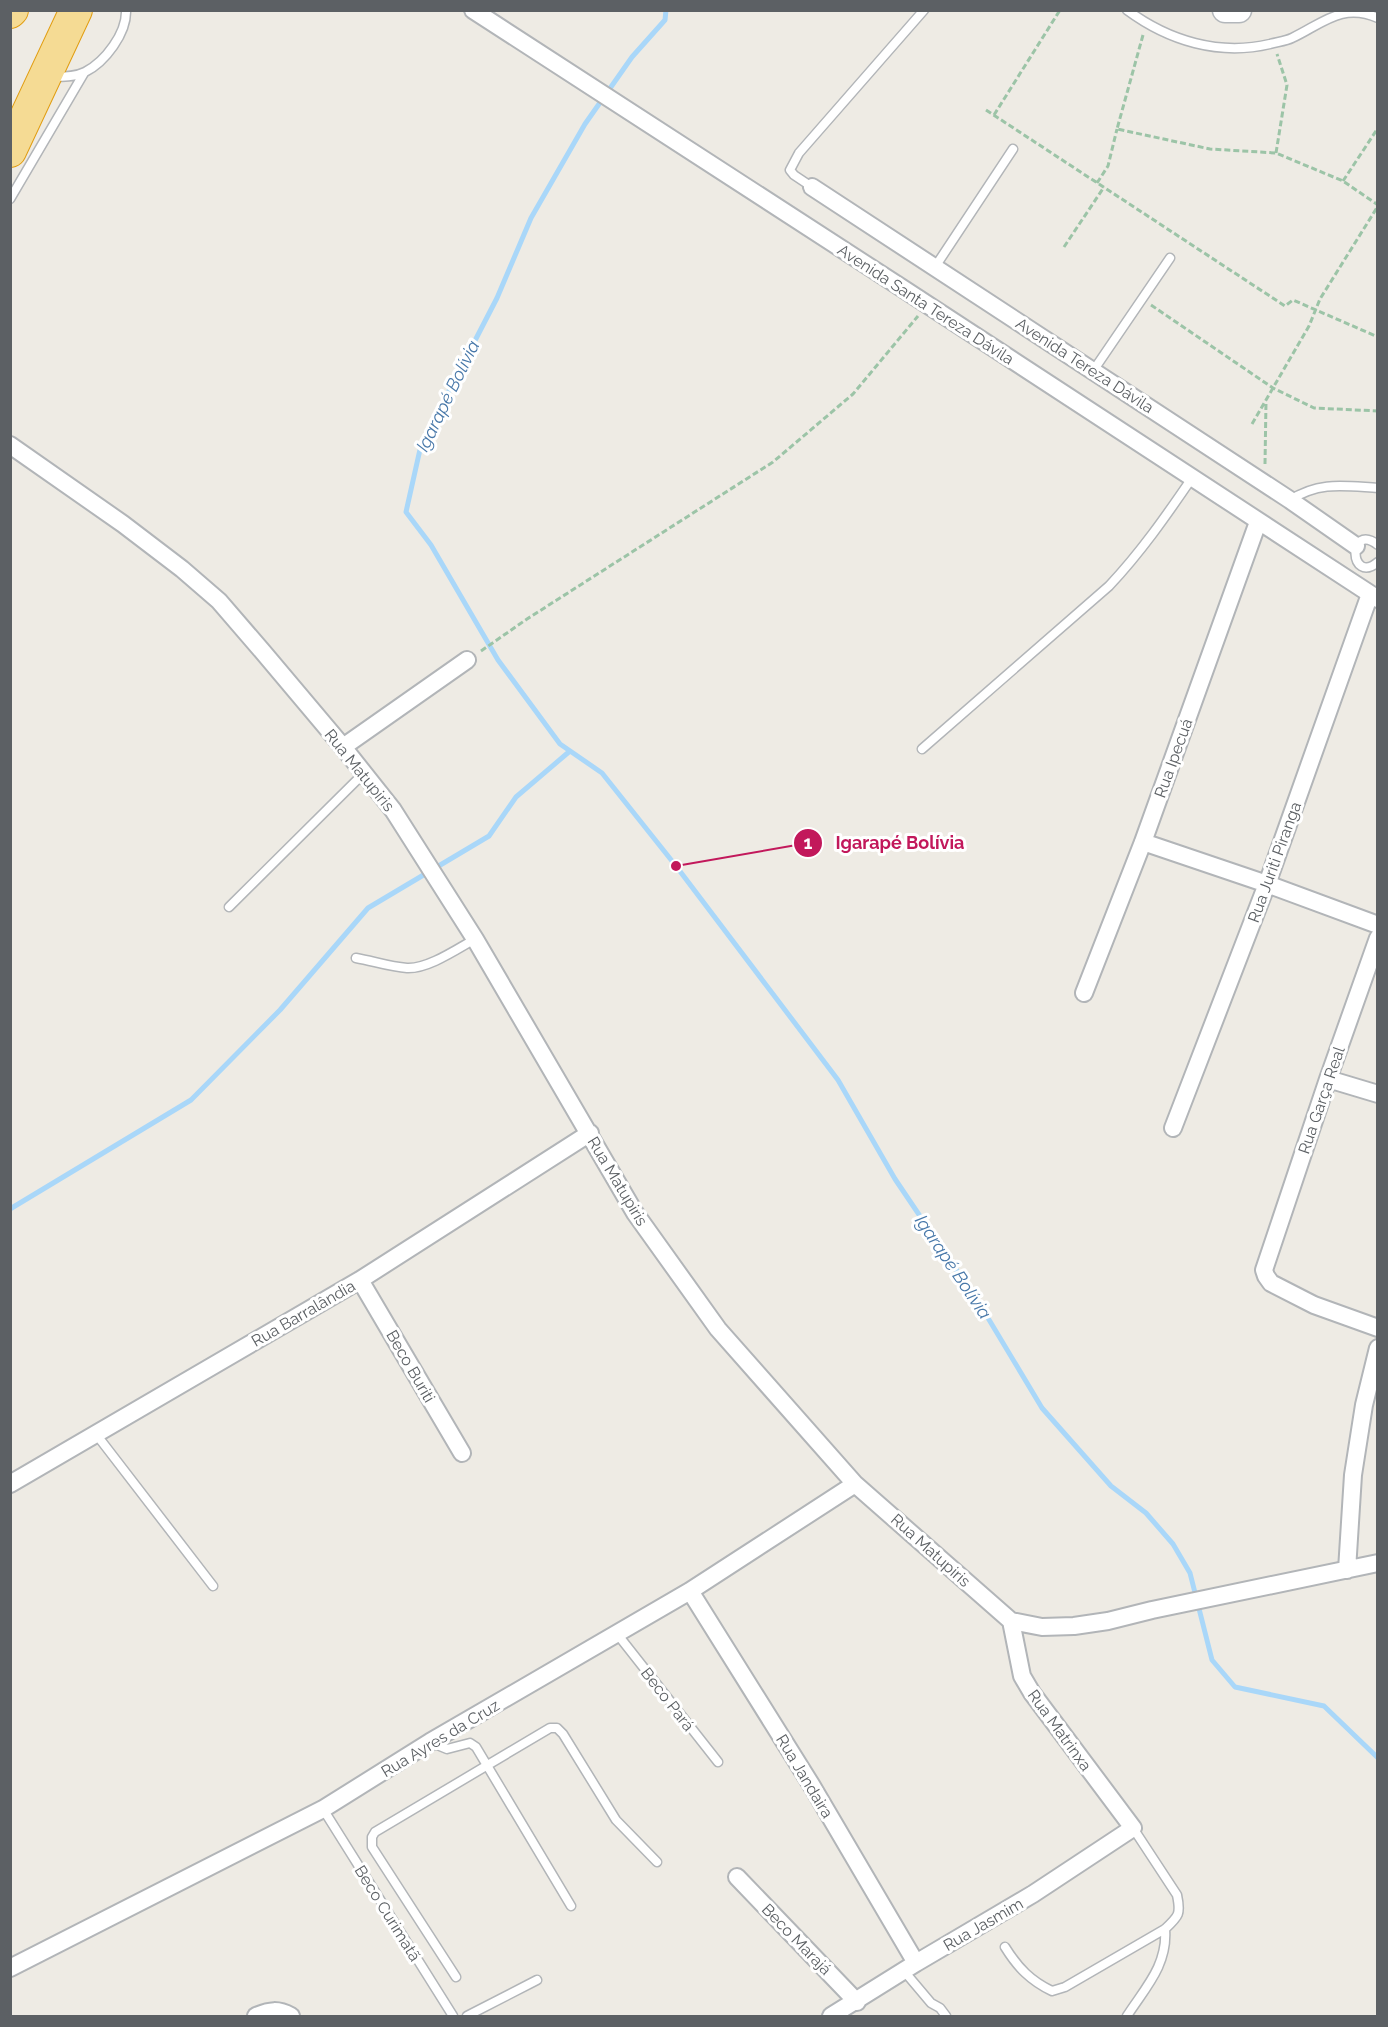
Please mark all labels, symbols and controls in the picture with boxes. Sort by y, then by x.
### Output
street label: Avenida Santa Tereza Dávila [834,240,1017,369]
street label: Avenida Tereza Dávila [1012,314,1157,417]
water label: Igarapé Bolívia [412,337,484,455]
street label: Rua Ipecuá [1150,716,1197,800]
street label: Rua Matupiris [321,725,399,815]
street label: Rua Juriti Piranga [1244,799,1305,925]
callout: Igarapé Bolívia [793,825,976,861]
text: 1 [804,832,813,853]
text: Igarapé Bolívia [836,832,964,853]
street label: Rua Garça Real [1294,1043,1349,1156]
street label: Rua Matupiris [584,1133,652,1229]
water label: Igarapé Bolívia [911,1211,996,1323]
street label: Rua Barralândia [248,1276,358,1351]
street label: Beco Buriti [382,1327,439,1406]
street label: Rua Matupiris [887,1510,974,1591]
street label: Beco Pará [637,1664,698,1735]
street label: Rua Matrinxa [1024,1686,1095,1775]
street label: Rua Ayres da Cruz [378,1696,503,1781]
street label: Rua Jandaira [772,1731,837,1822]
street label: Beco Curimatã [351,1862,425,1965]
street label: Rua Jasmim [940,1894,1027,1955]
street label: Beco Marajá [758,1900,835,1979]

